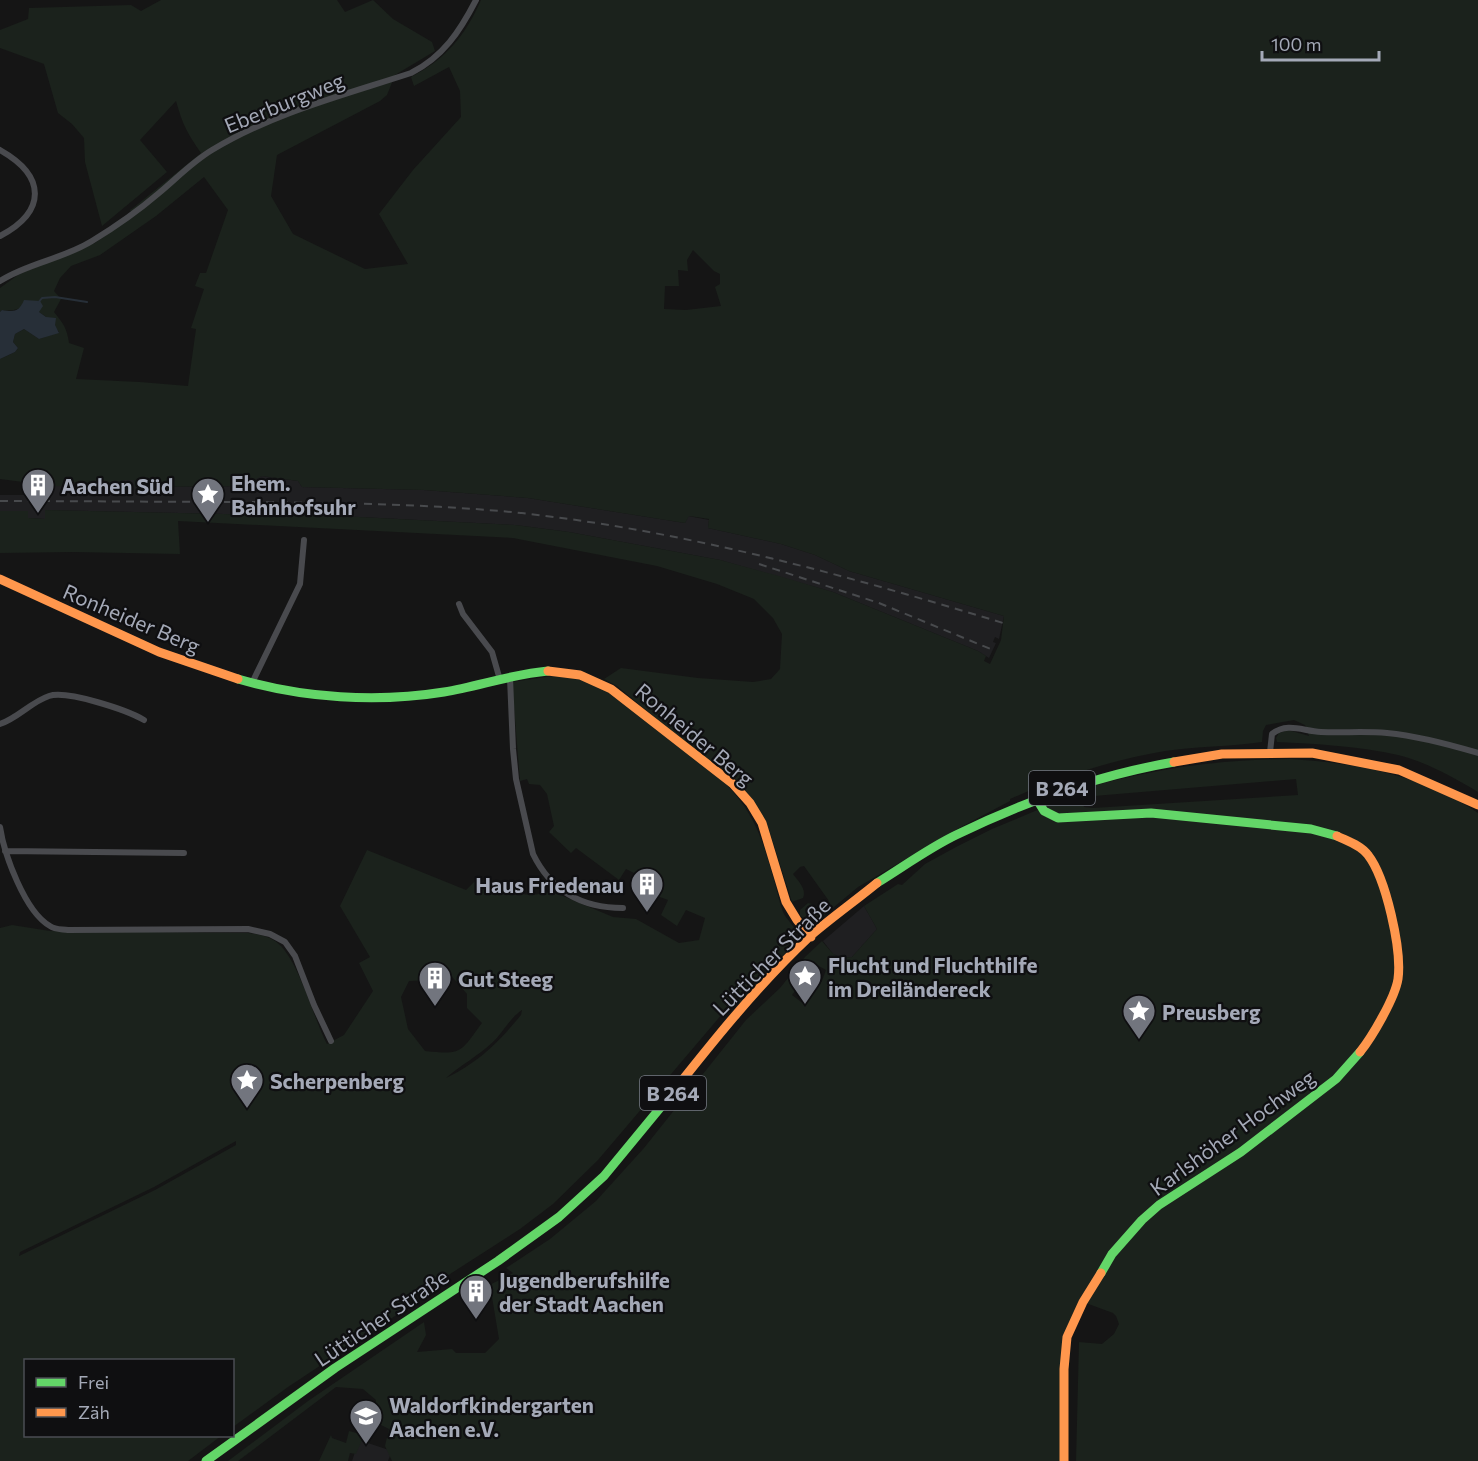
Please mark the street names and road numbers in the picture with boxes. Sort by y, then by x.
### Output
street label: Eberburgweg [220,67,348,137]
street label: Ronheider Berg [60,578,204,658]
street label: Ronheider Berg [631,677,759,791]
road number: B 264 [1029,771,1095,805]
street label: Lütticher Straße [707,892,835,1020]
street label: Karlshöher Hochweg [1145,1064,1319,1200]
road number: B 264 [640,1076,706,1110]
street label: Lütticher Straße [309,1263,453,1371]

